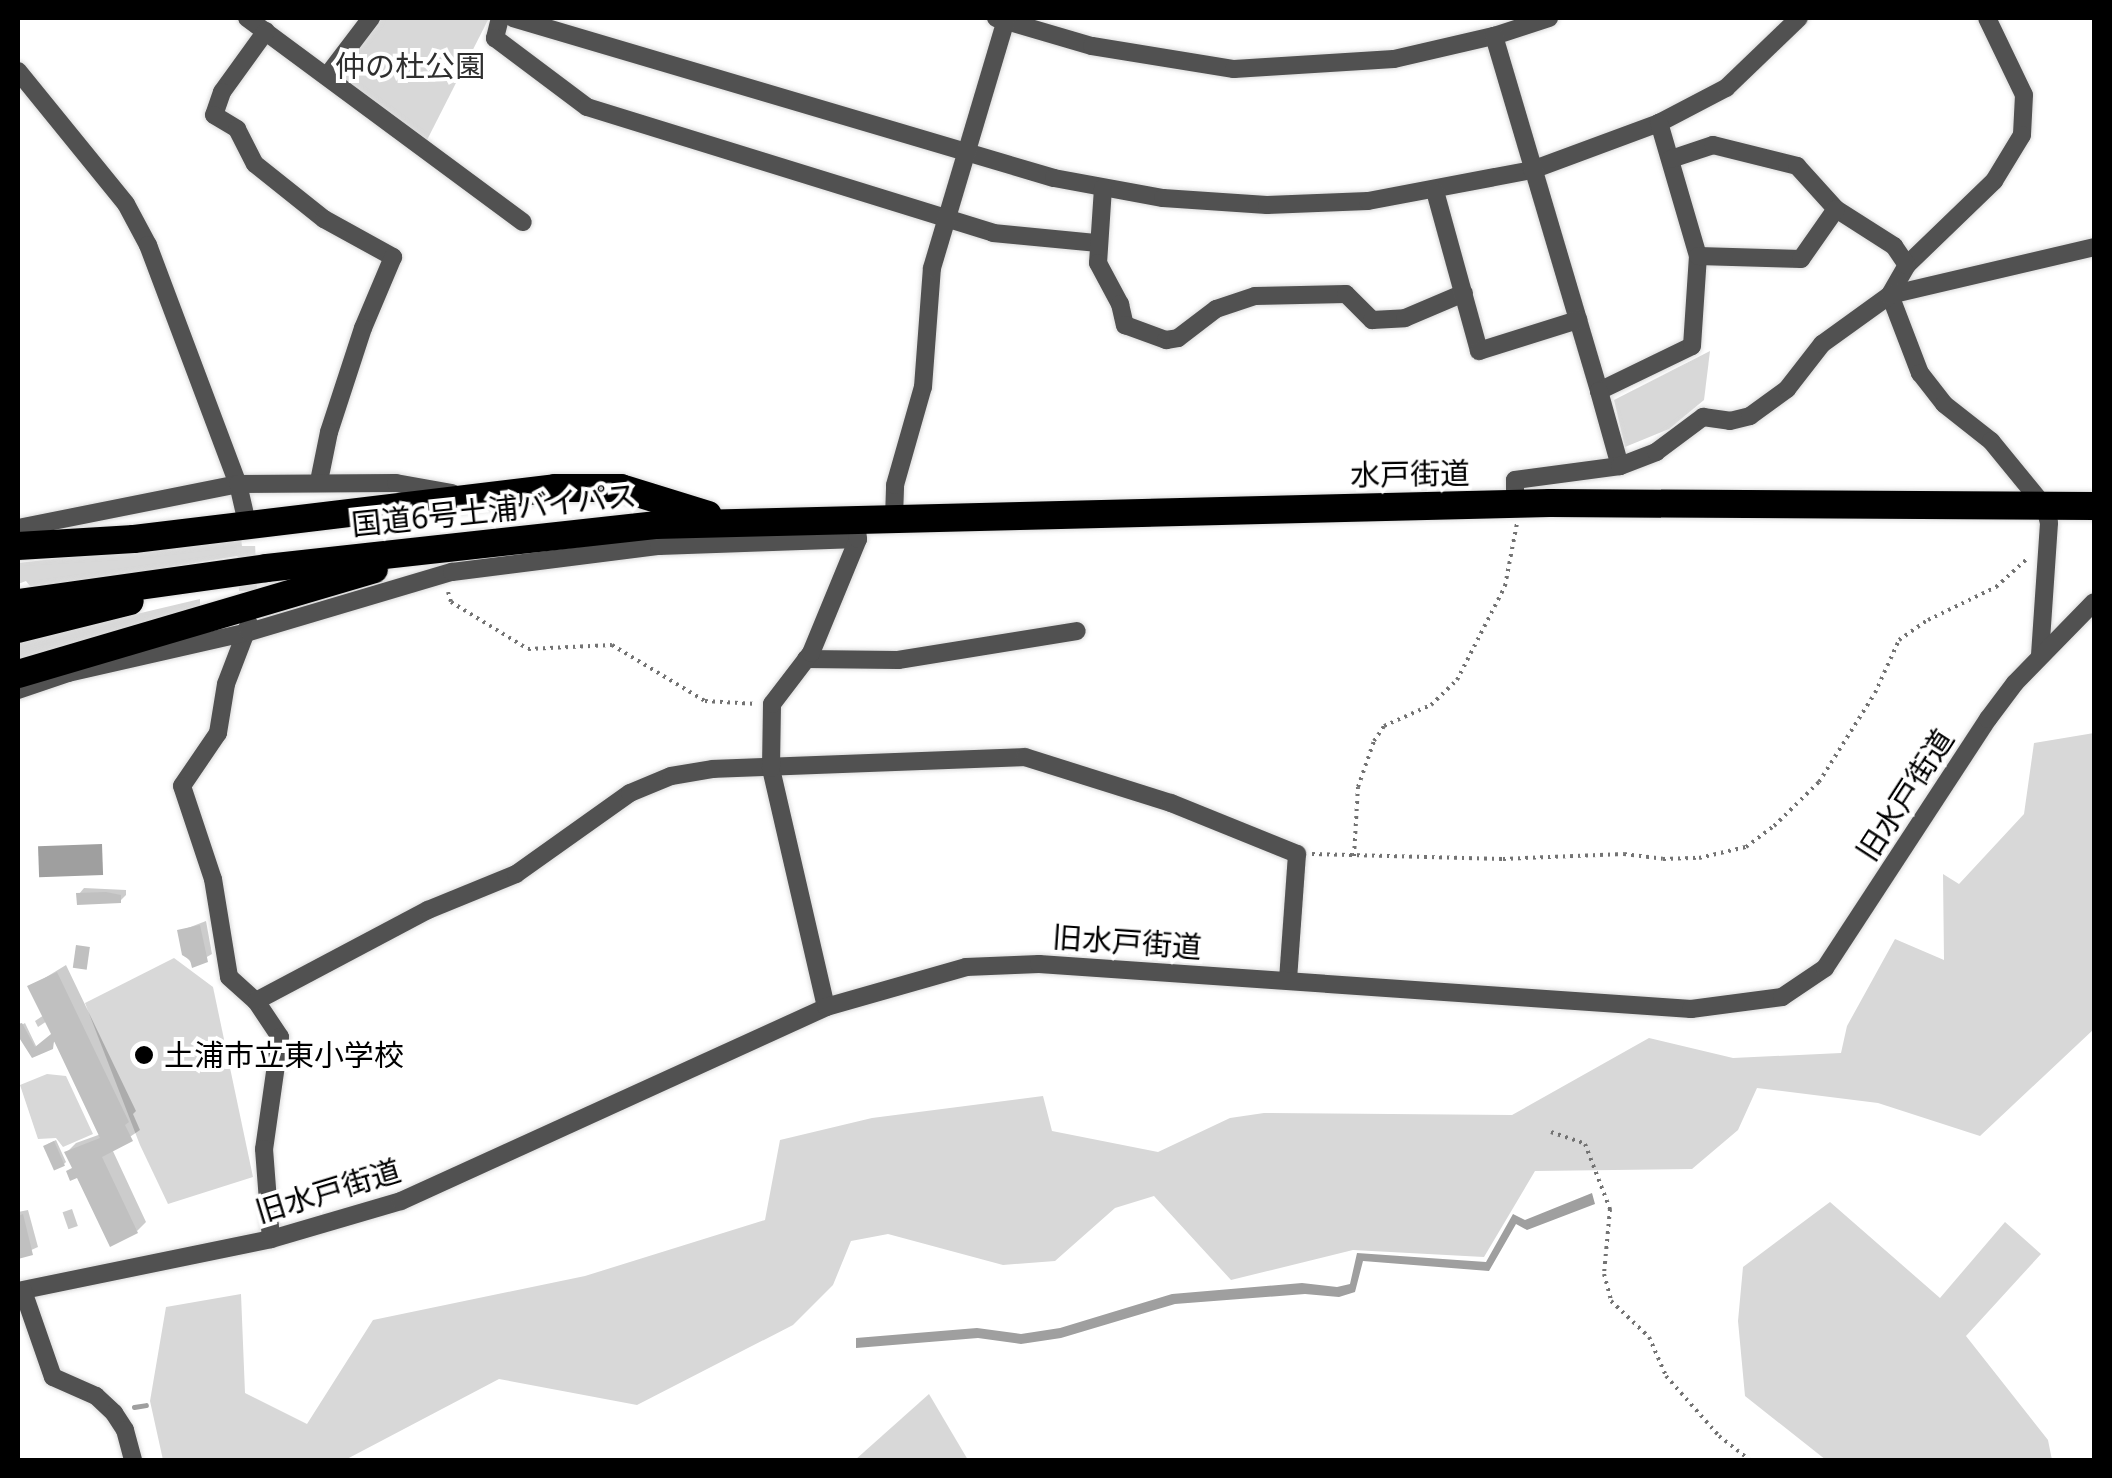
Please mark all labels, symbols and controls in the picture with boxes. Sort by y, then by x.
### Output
park label: 仲の杜公園 [335,48,485,84]
street label: 水戸街道 [1350,455,1470,493]
street label: 国道6号土浦バイパス [349,477,639,543]
street label: 旧水戸街道 [1849,722,1961,868]
street label: 旧水戸街道 [1051,919,1203,965]
place label: 土浦市立東小学校 [164,1037,404,1073]
marker: 土浦市立東小学校 [133,1044,155,1066]
street label: 旧水戸街道 [251,1152,405,1230]

